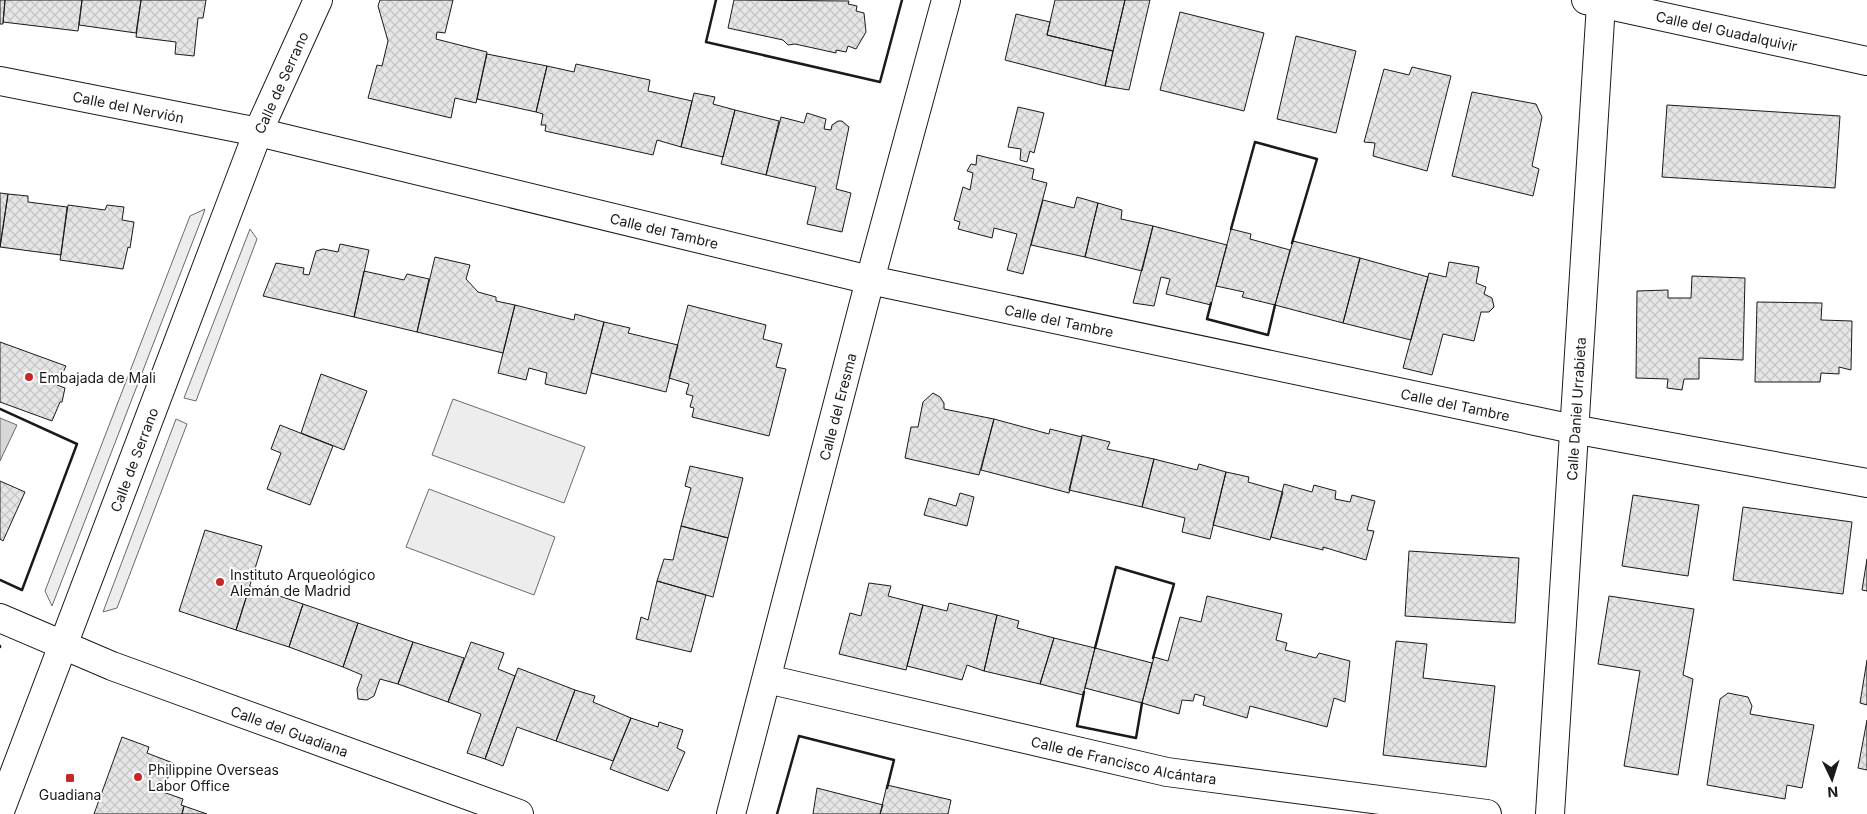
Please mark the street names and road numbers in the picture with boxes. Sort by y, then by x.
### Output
street label: Calle del Guadalquivir [1654,7,1799,54]
street label: Calle de Serrano [250,29,311,136]
street label: Calle del Nervión [71,87,186,126]
street label: Calle del Tambre [608,209,720,252]
street label: Calle del Tambre [1003,300,1115,340]
street label: Calle Daniel Urrabieta [1563,336,1589,481]
street label: Calle del Eresma [815,351,859,462]
street label: Calle del Tambre [1399,384,1511,424]
street label: Calle de Serrano [106,405,161,514]
street label: Calle del Guadiana [229,702,351,760]
street label: Calle de Francisco Alcántara [1029,732,1218,787]

